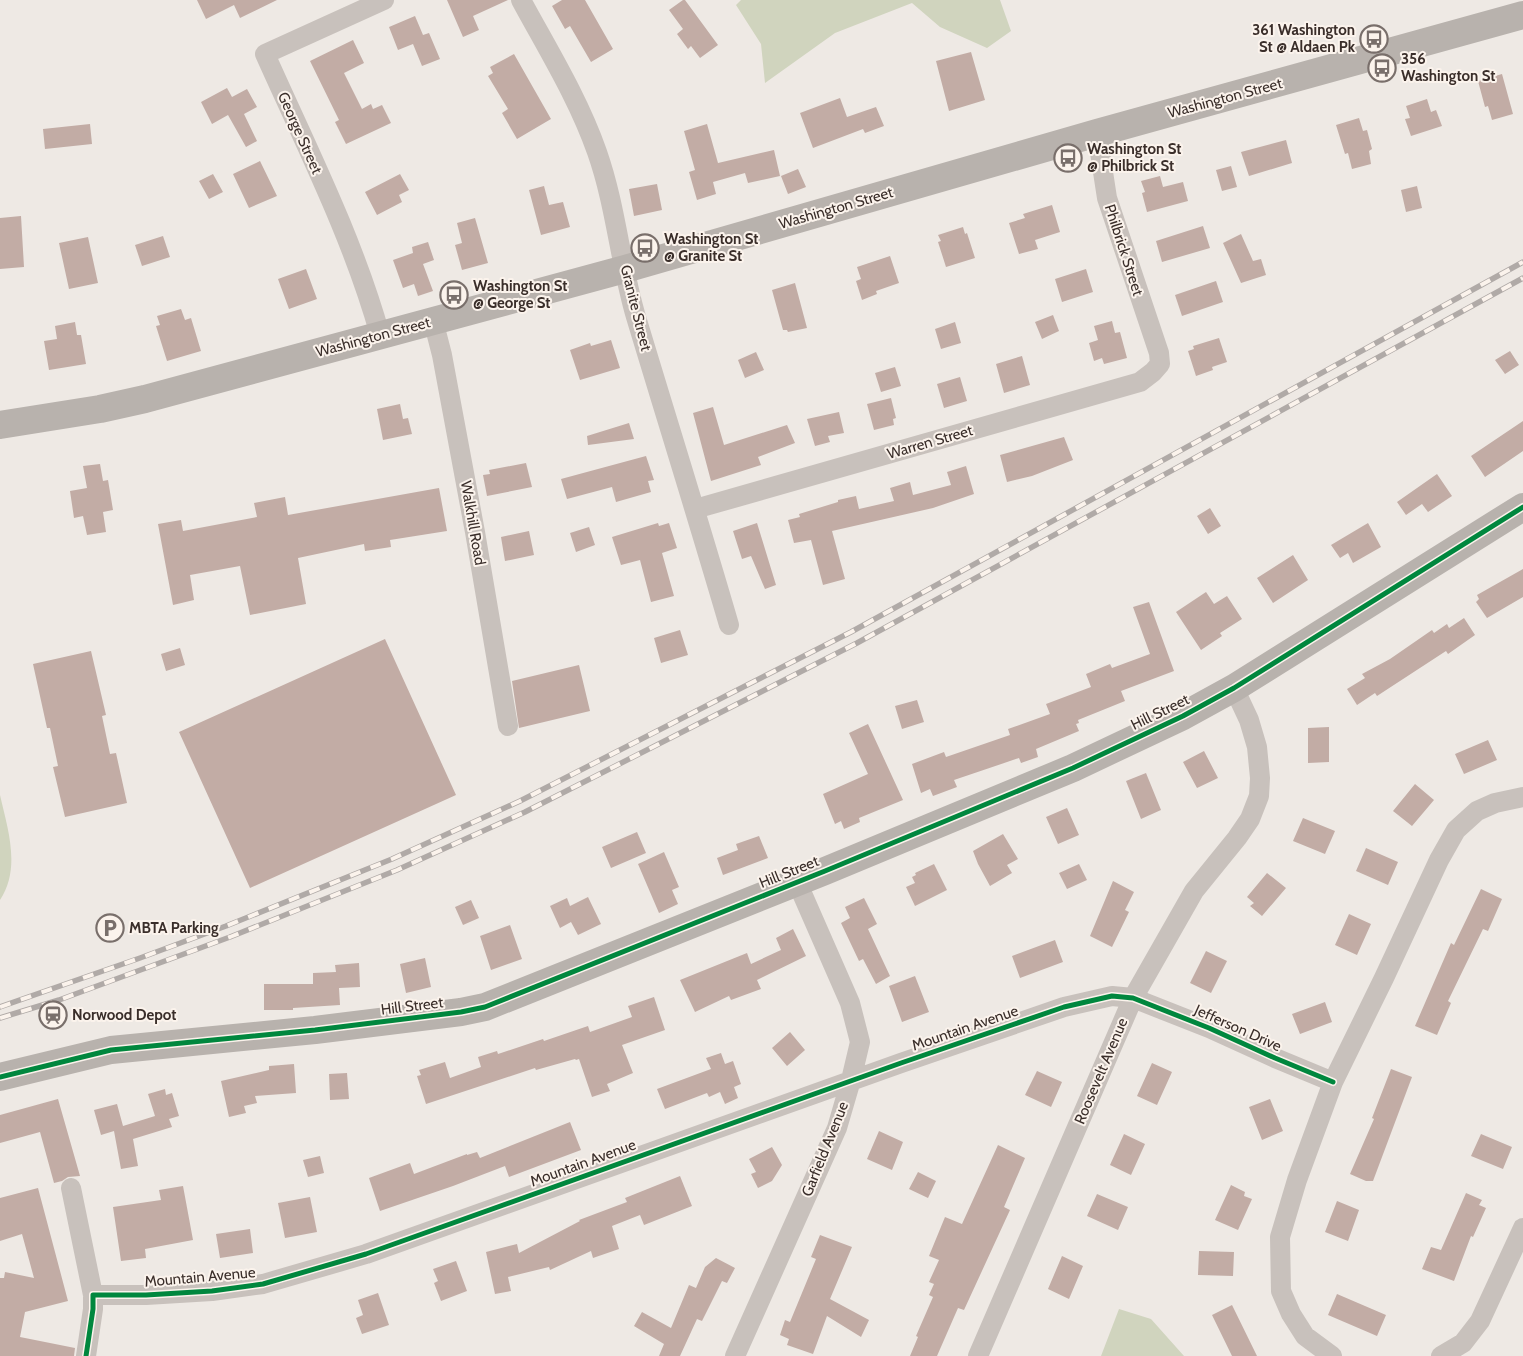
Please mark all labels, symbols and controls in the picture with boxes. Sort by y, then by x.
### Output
place label: 361 Washington St @ Aldaen Pk [1252,21,1356,56]
bus stop icon: 361 Washington St @ Aldaen Pk [1359,24,1389,54]
place label: 356 Washington St [1401,50,1495,85]
bus stop icon: 356 Washington St [1367,53,1397,83]
street label: Washington Street [1166,74,1284,122]
street label: George Street [274,89,326,177]
place label: Washington St @ Philbrick St [1087,140,1181,175]
bus stop icon: Washington St @ Philbrick St [1053,143,1083,173]
street label: Washington Street [777,183,895,233]
street label: Philbrick Street [1101,202,1147,298]
place label: Washington St @ Granite St [664,230,758,265]
bus stop icon: Washington St @ Granite St [630,233,660,263]
street label: Granite Street [617,263,655,353]
place label: Washington St @ George St [473,277,567,312]
bus stop icon: Washington St @ George St [439,280,469,310]
street label: Washington Street [314,313,432,361]
street label: Warren Street [885,421,975,463]
street label: Walkhill Road [457,479,489,567]
street label: Hill Street [1128,690,1192,734]
street label: Hill Street [757,852,821,892]
parking icon: MBTA Parking [95,913,125,943]
place label: MBTA Parking [129,919,219,937]
street label: Hill Street [380,993,444,1019]
station icon: Norwood Depot [38,1000,68,1030]
street label: Jefferson Drive [1191,1000,1285,1055]
street label: Mountain Avenue [910,1001,1021,1055]
place label: Norwood Depot [72,1006,176,1024]
street label: Roosevelt Avenue [1071,1015,1132,1127]
street label: Garfield Avenue [798,1099,852,1199]
street label: Mountain Avenue [528,1135,639,1190]
street label: Mountain Avenue [144,1263,256,1291]

